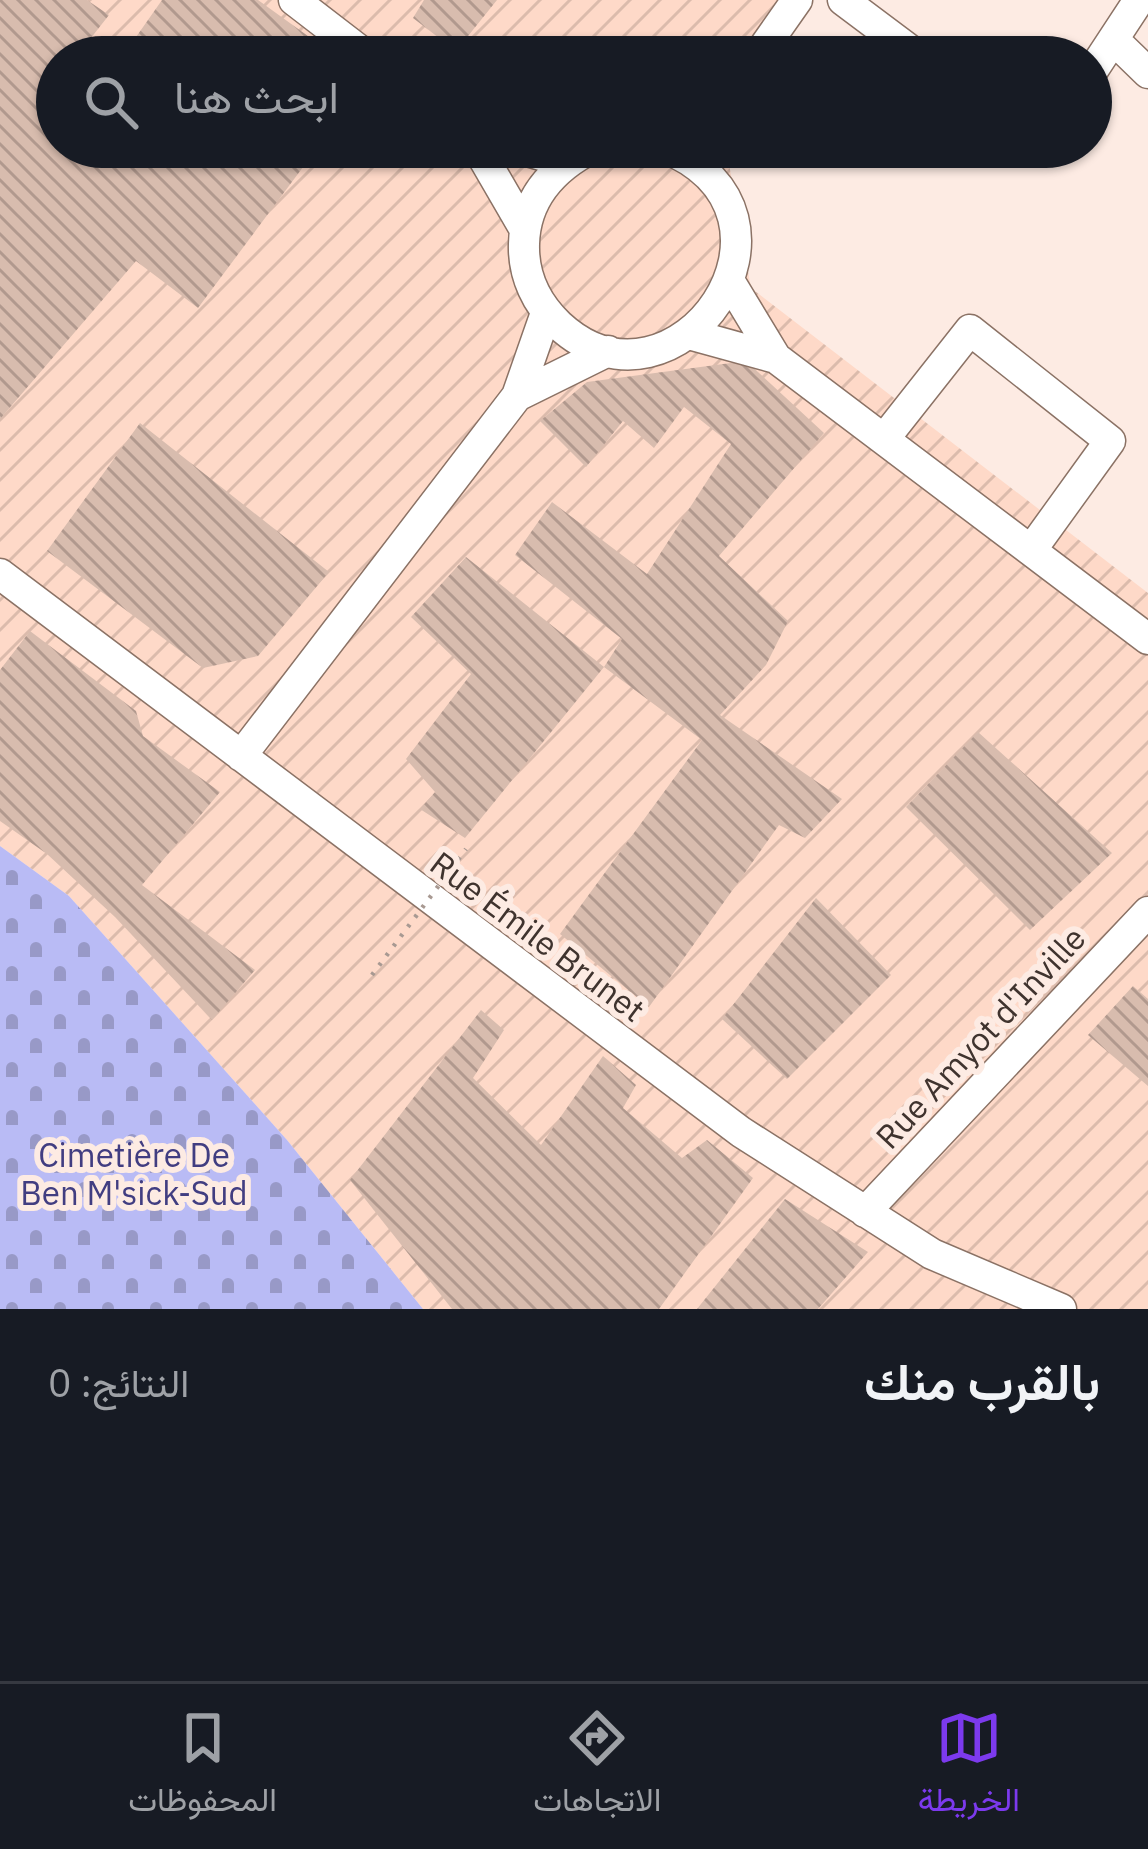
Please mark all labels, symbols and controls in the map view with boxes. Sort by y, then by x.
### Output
search box [36,36,1112,168]
text: ابحث هنا [174,67,339,125]
icon: search [78,69,144,135]
street label: Rue Émile Brunet [422,841,654,1031]
street label: Rue Amyot d'Inville [866,917,1094,1157]
park label: Cimetière De Ben M'sick-Sud [20,1133,248,1214]
text: بالقرب منك [864,1348,1100,1414]
text: النتائج: 0 [48,1357,189,1408]
tab: المحفوظات [128,1705,277,1829]
tab: الاتجاهات [533,1705,661,1829]
tab: الخريطة [918,1705,1020,1829]

